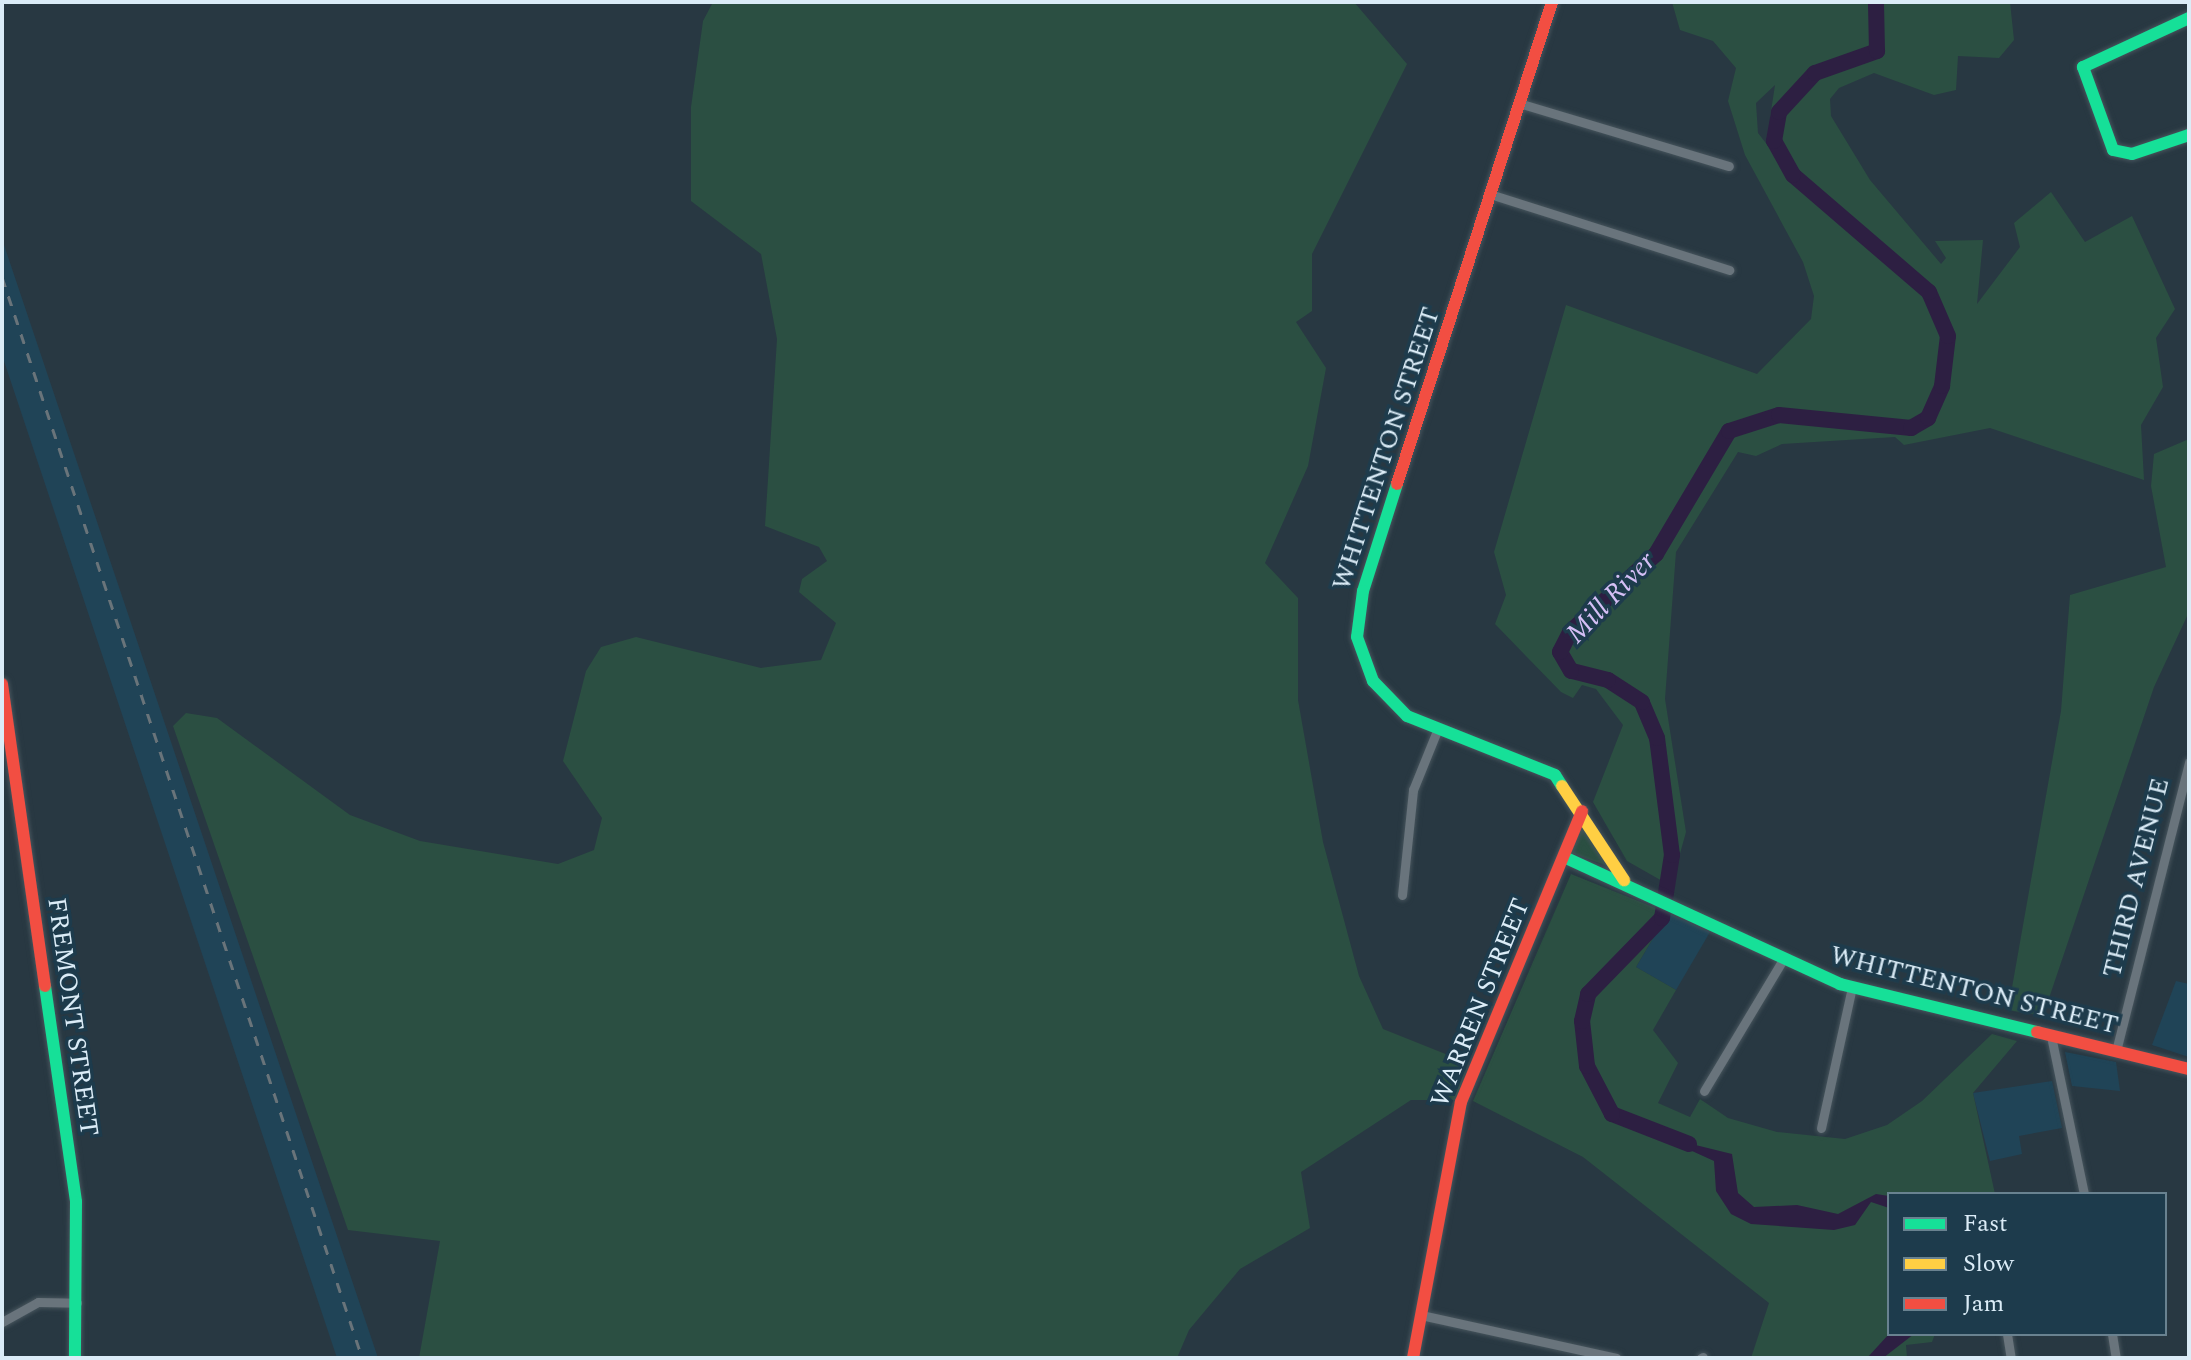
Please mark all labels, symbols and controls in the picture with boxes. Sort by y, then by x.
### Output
street label: WHITTENTON STREET [1327,304,1447,594]
water label: Mill River [1559,545,1663,651]
street label: THIRD AVENUE [2097,775,2177,981]
street label: WARREN STREET [1425,894,1537,1112]
street label: FREMONT STREET [40,896,104,1138]
street label: WHITTENTON STREET [1827,940,2121,1042]
legend [1887,1192,2167,1336]
text: Fast [1963,1206,2008,1242]
text: Slow [1963,1246,2014,1282]
text: Jam [1963,1286,2004,1322]

